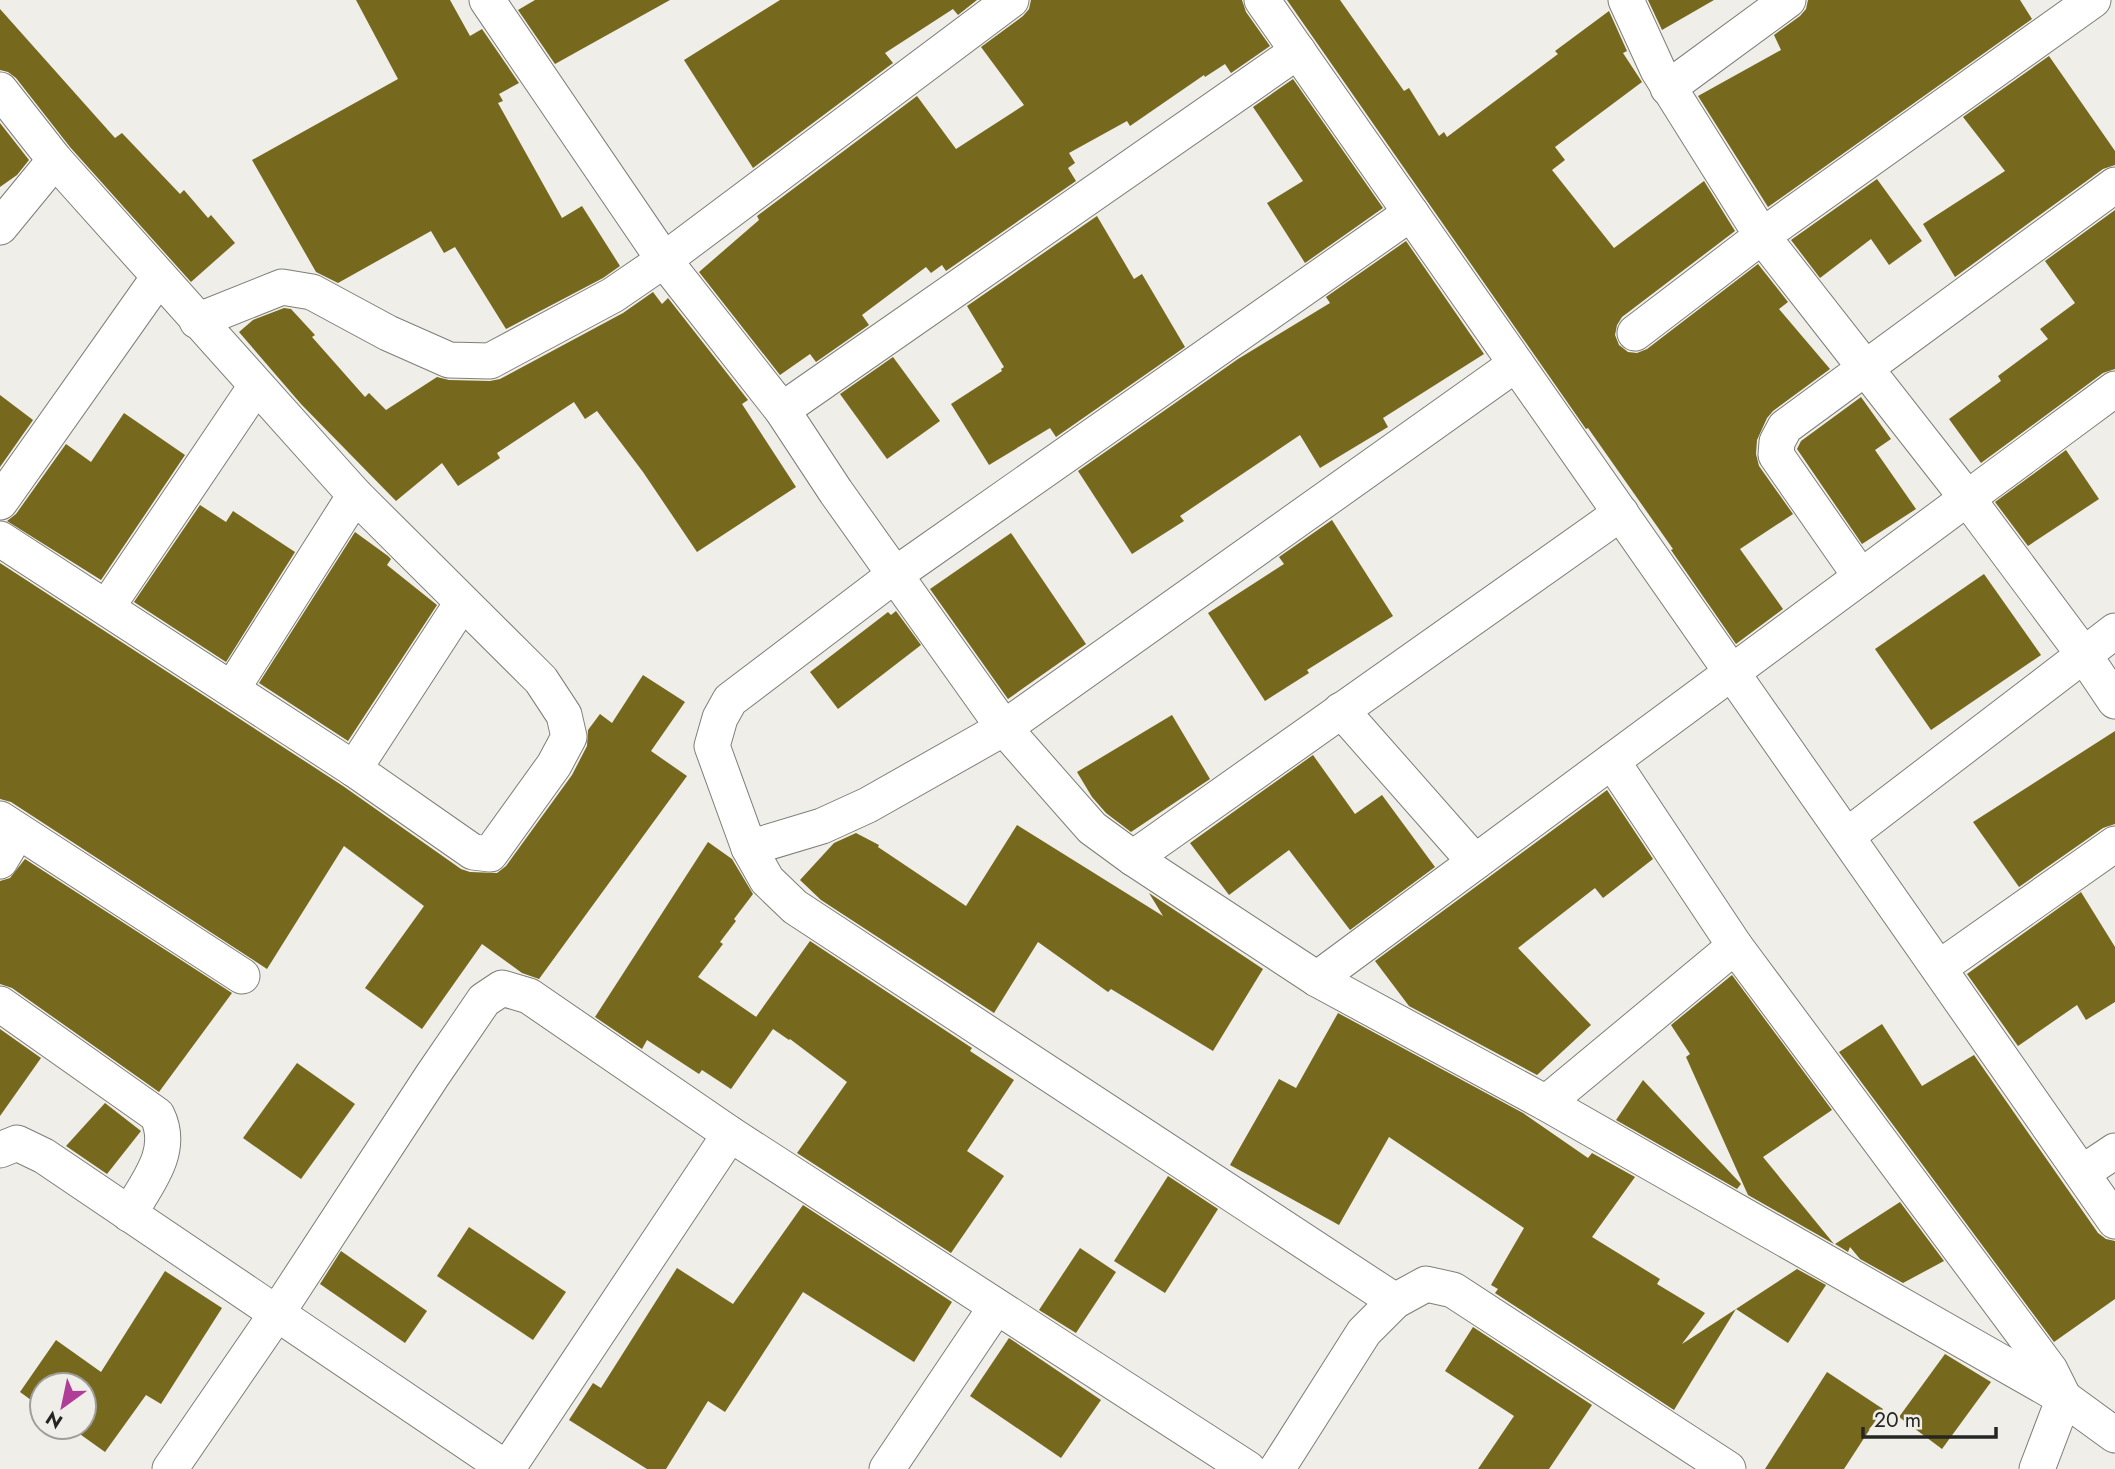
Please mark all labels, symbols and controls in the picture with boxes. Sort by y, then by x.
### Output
north arrow [28,1371,98,1441]
scale bar [1863,1396,1996,1440]
text: N [40,1404,68,1435]
text: 20 m [1874,1405,1921,1435]

